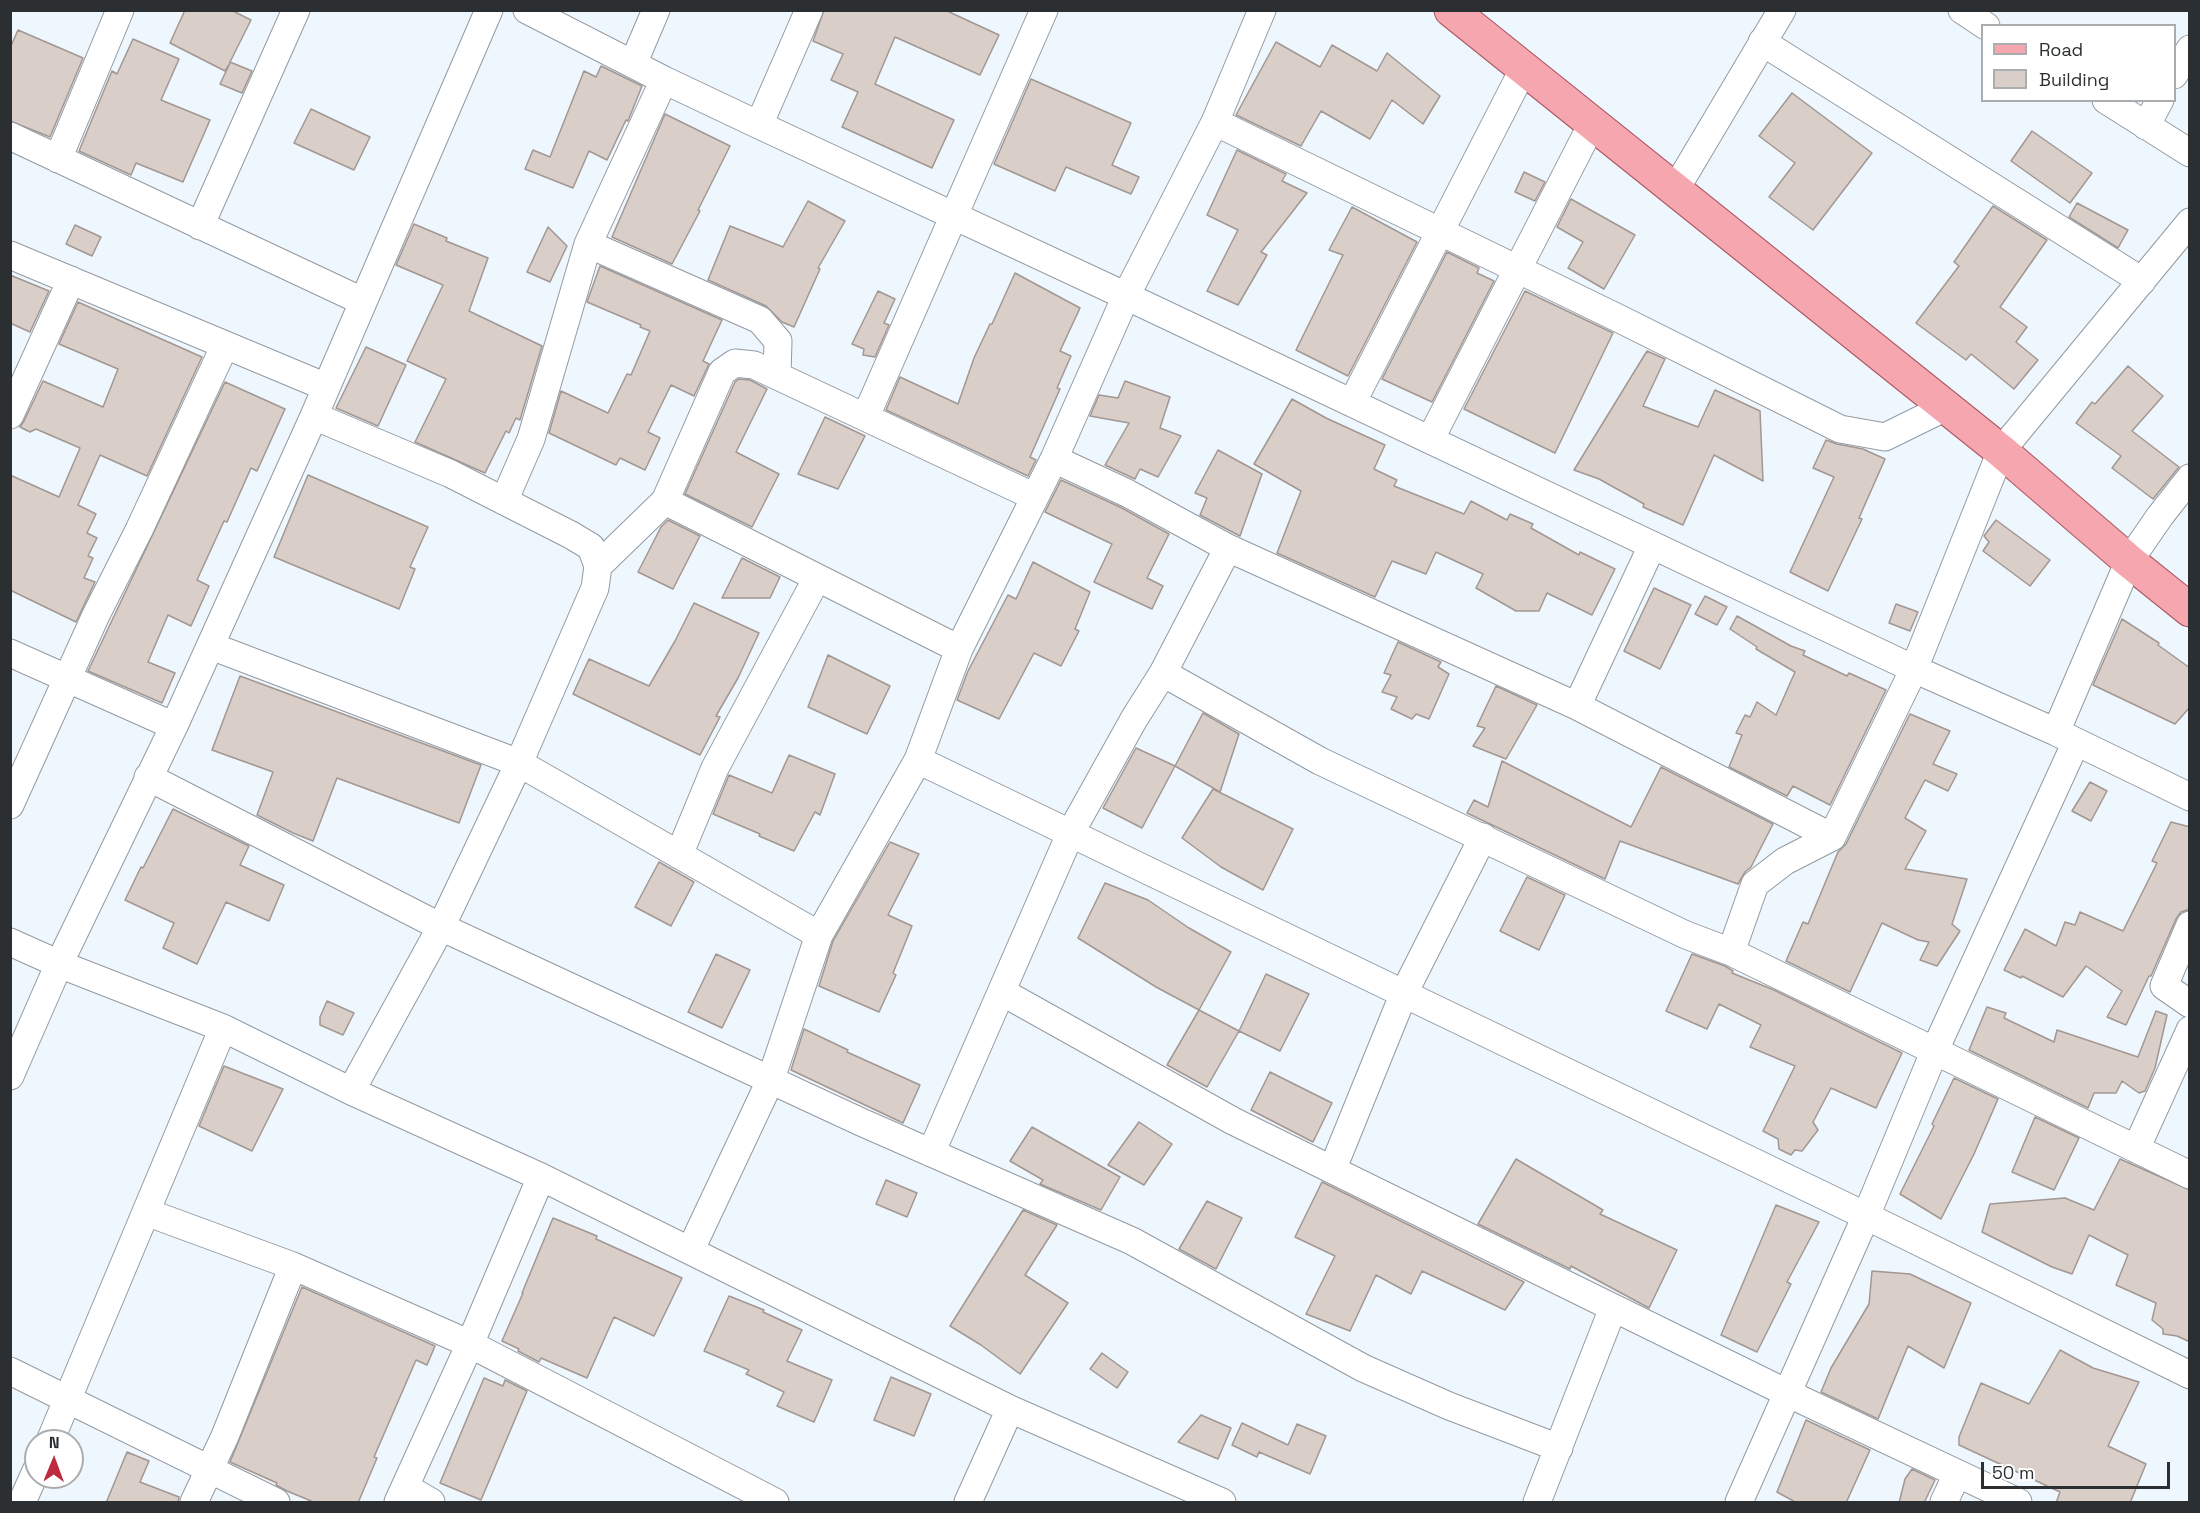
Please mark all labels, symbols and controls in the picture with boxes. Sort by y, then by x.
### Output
legend [1981,24,2176,102]
text: Road [2039,38,2083,61]
text: Building [2039,68,2109,91]
north arrow [24,1429,84,1489]
text: N [49,1432,60,1453]
scale bar [1984,1450,2173,1488]
text: 50 m [1992,1461,2034,1484]

